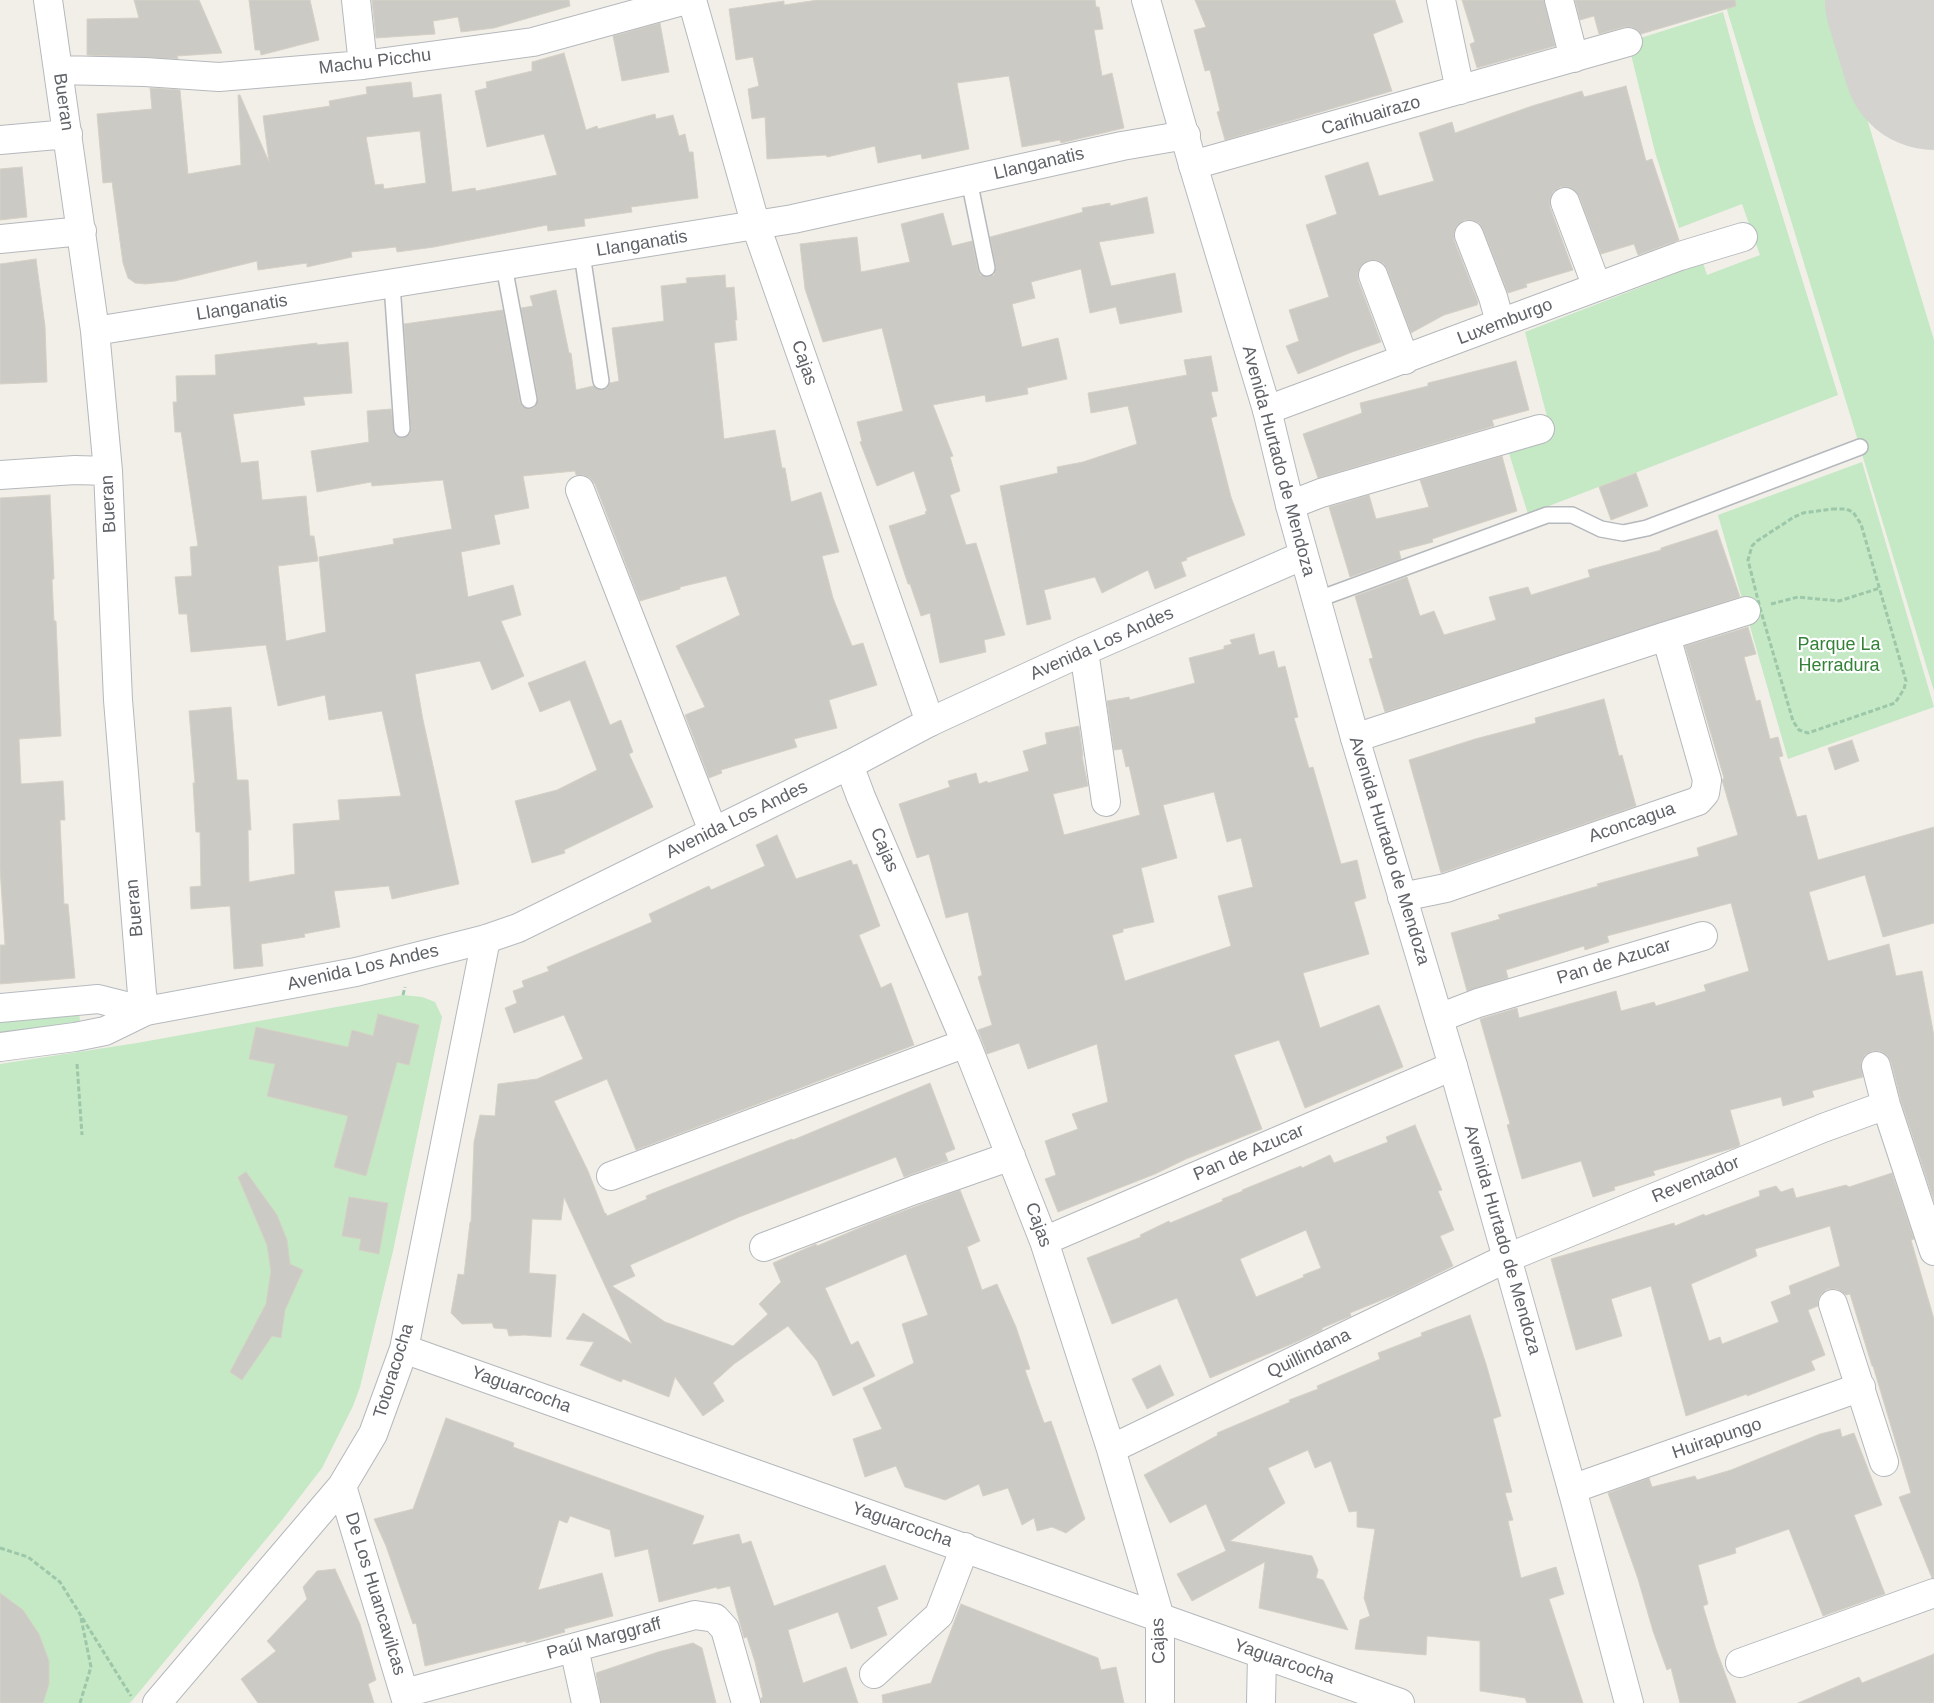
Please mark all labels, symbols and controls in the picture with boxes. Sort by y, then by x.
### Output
street label: Machu Picchu [318,44,432,80]
street label: Bueran [48,72,78,132]
street label: Carihuairazo [1319,92,1423,140]
street label: Llanganatis [992,143,1086,185]
street label: Llanganatis [595,226,689,262]
street label: Llanganatis [195,290,289,326]
street label: Luxemburgo [1454,294,1556,350]
street label: Cajas [786,338,822,388]
street label: Avenida Hurtado de Mendoza [1237,343,1319,579]
street label: Bueran [97,474,121,534]
street label: Avenida Los Andes [1027,603,1177,685]
park label: Parque La Herradura [1797,634,1881,676]
street label: Avenida Hurtado de Mendoza [1344,734,1434,968]
street label: Avenida Los Andes [663,776,811,864]
street label: Aconcagua [1586,798,1678,848]
street label: Cajas [865,825,903,875]
street label: Bueran [122,878,148,938]
street label: Pan de Azucar [1554,934,1674,990]
street label: Avenida Los Andes [285,940,441,996]
street label: Pan de Azucar [1190,1120,1308,1186]
street label: Avenida Hurtado de Mendoza [1459,1123,1545,1357]
street label: Reventador [1649,1152,1743,1208]
street label: Cajas [1020,1200,1056,1250]
street label: Totoracocha [369,1321,419,1421]
street label: Quillindana [1264,1325,1354,1383]
street label: Yaguarcocha [468,1362,574,1418]
street label: Huirapungo [1669,1414,1765,1464]
street label: Yaguarcocha [849,1498,955,1552]
street label: De Los Huancavilcas [340,1510,410,1678]
street label: Paúl Marggraff [544,1613,664,1665]
street label: Cajas [1147,1618,1171,1664]
street label: Yaguarcocha [1231,1635,1337,1689]

